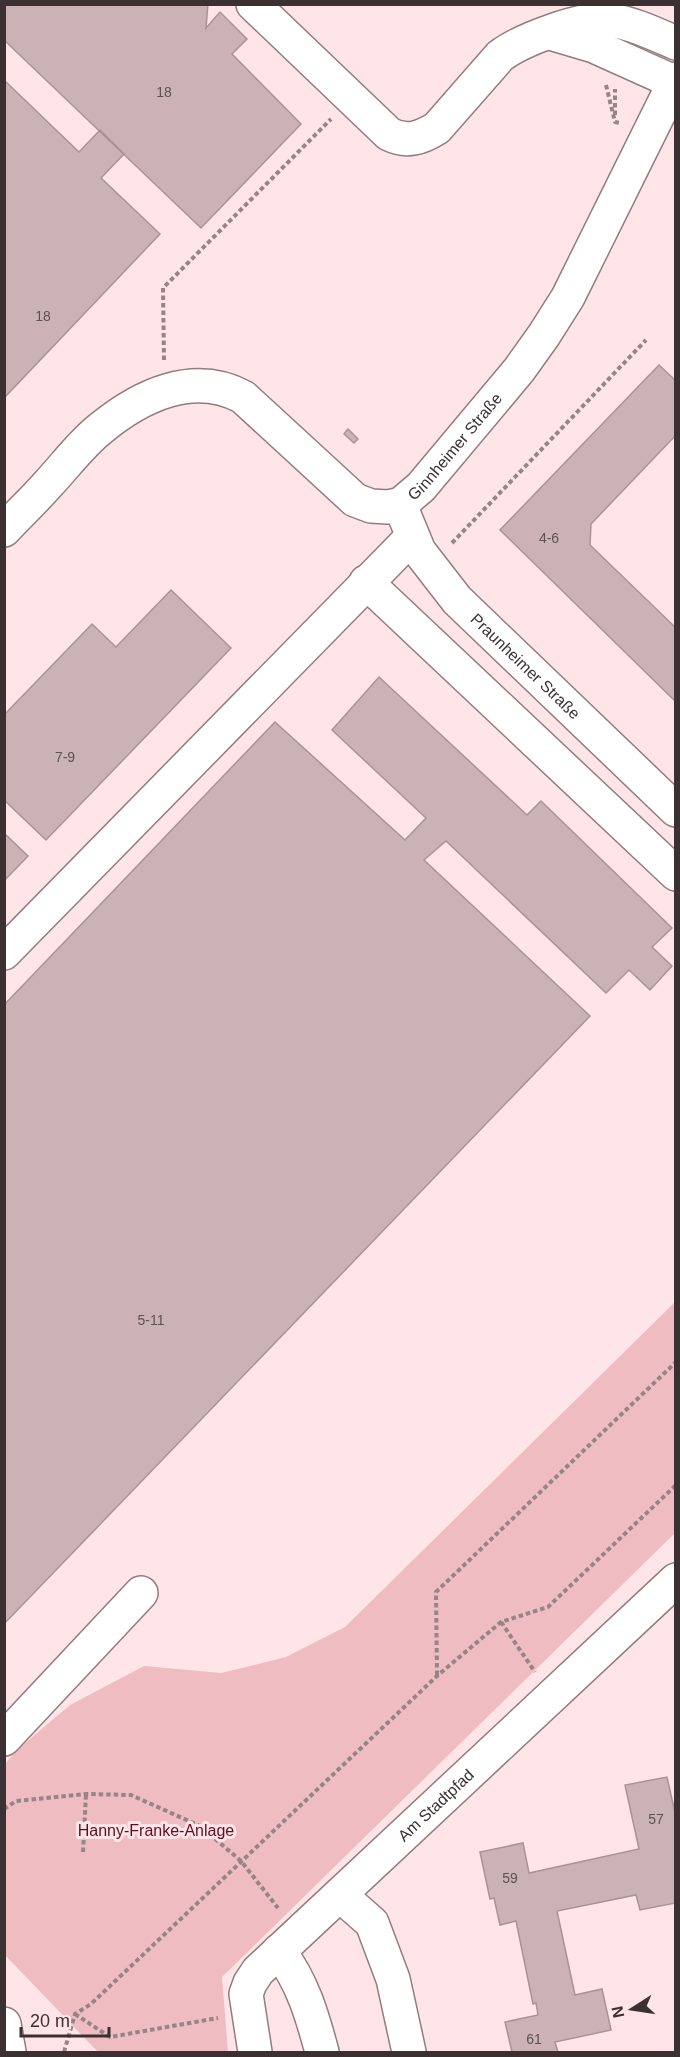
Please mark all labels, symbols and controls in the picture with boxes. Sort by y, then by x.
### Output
house number: 18 [156,84,172,100]
house number: 18 [35,308,51,324]
street label: Ginnheimer Straße [404,390,505,504]
house number: 4-6 [539,530,559,546]
street label: Praunheimer Straße [467,610,583,722]
house number: 7-9 [55,749,75,765]
house number: 5-11 [138,1312,165,1328]
street label: Am Stadtpfad [395,1766,477,1845]
house number: 57 [648,1811,664,1827]
park label: Hanny-Franke-Anlage [78,1822,234,1839]
house number: 59 [502,1870,518,1886]
north arrow [602,1979,662,2039]
scale bar [21,2000,110,2038]
text: N [608,2005,627,2019]
text: 20 m [30,2011,70,2031]
house number: 61 [526,2031,542,2047]

